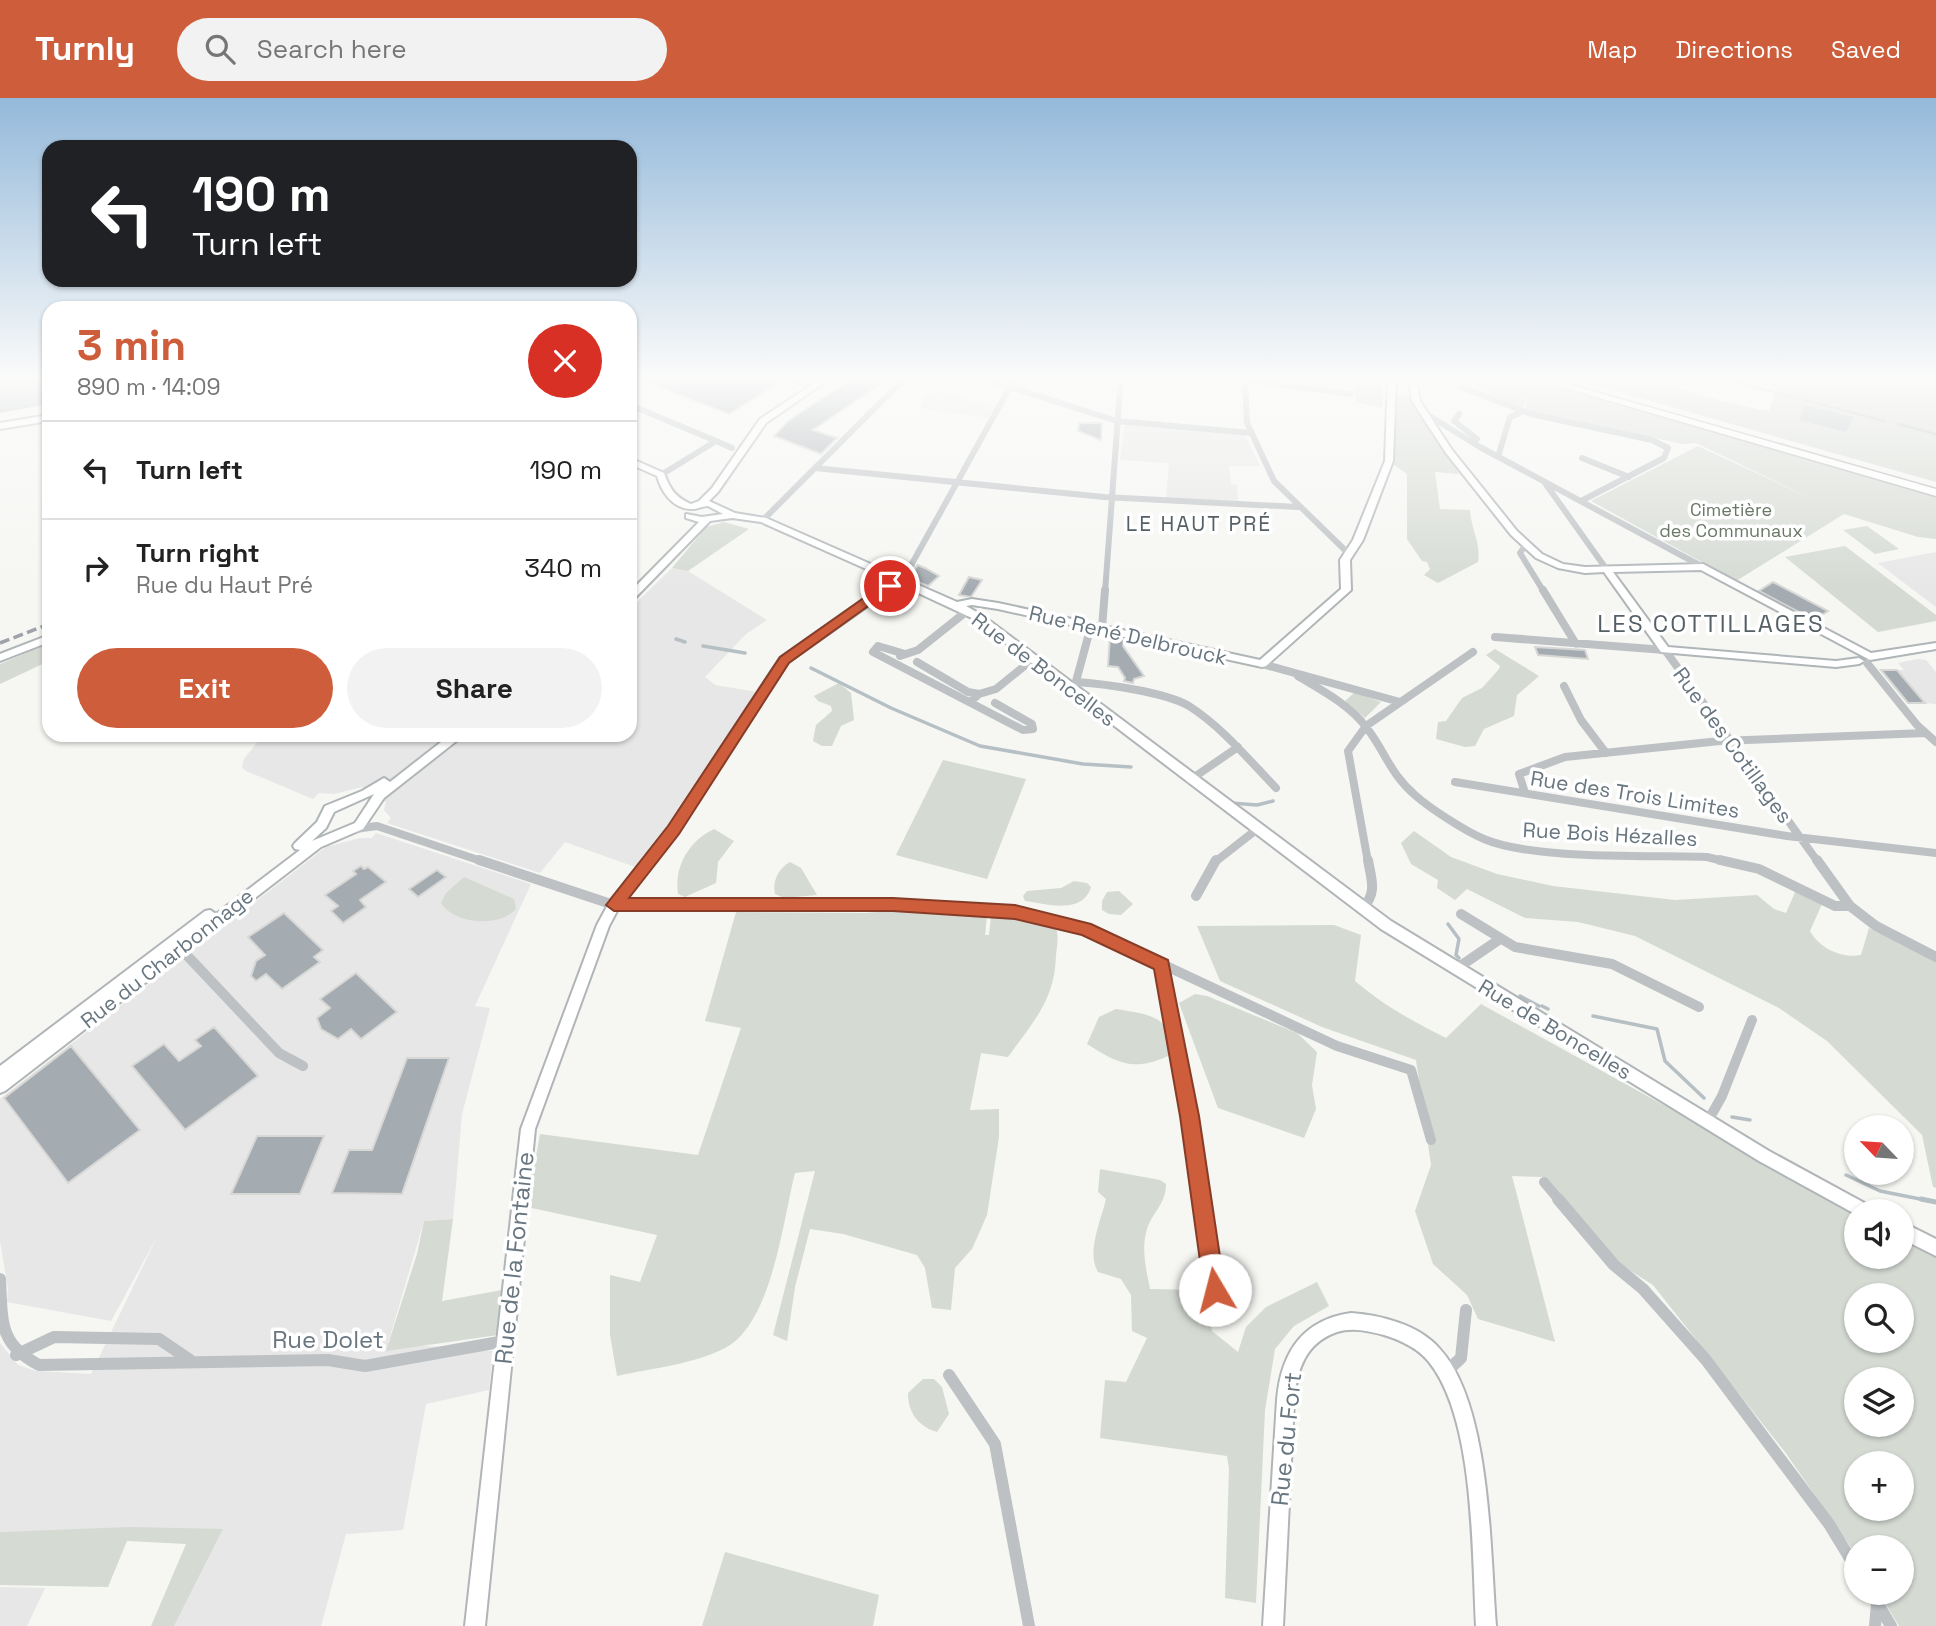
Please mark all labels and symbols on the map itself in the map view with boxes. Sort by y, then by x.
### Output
park label: Cimetière des Communaux [1659,498,1803,542]
district label: LE HAUT PRÉ [1126,510,1272,537]
pin [860,556,920,616]
street label: Rue René Delbrouck [1026,599,1230,671]
street label: Rue de Boncelles [966,606,1122,732]
district label: LES COTTILLAGES [1597,608,1825,639]
street label: Rue des Cotillages [1667,662,1799,828]
street label: Rue des Trois Limites [1529,764,1741,824]
street label: Rue Bois Hézalles [1522,816,1698,852]
street label: Rue du Charbonnage [75,882,259,1034]
street label: Rue de Boncelles [1474,973,1636,1085]
north arrow [1844,1115,1914,1185]
street label: Rue de la Fontaine [487,1150,541,1366]
position arrow [1178,1253,1252,1327]
street label: Rue Dolet [272,1324,384,1355]
street label: Rue du Fort [1264,1371,1308,1507]

